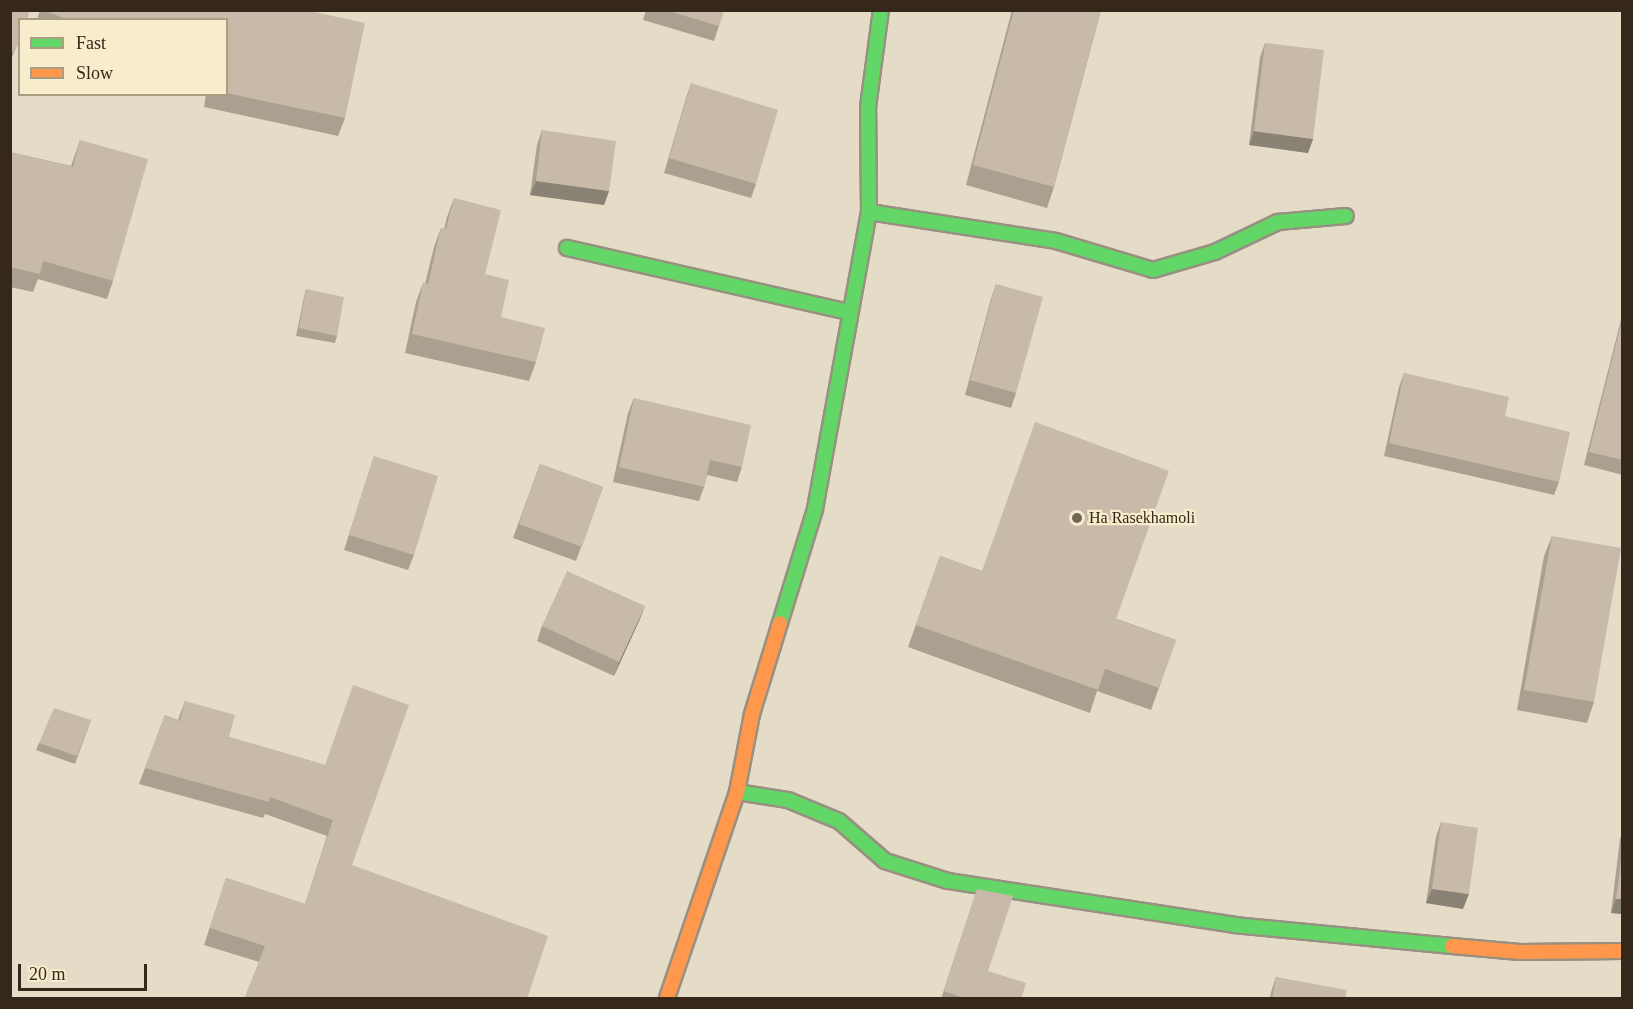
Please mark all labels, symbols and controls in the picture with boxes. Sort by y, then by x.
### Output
legend [18,18,228,96]
text: Fast [76,33,106,53]
text: Slow [76,63,113,83]
place label: Ha Rasekhamoli [1089,508,1195,528]
marker: Ha Rasekhamoli [1070,511,1084,525]
scale bar [21,952,150,990]
text: 20 m [29,964,66,984]

